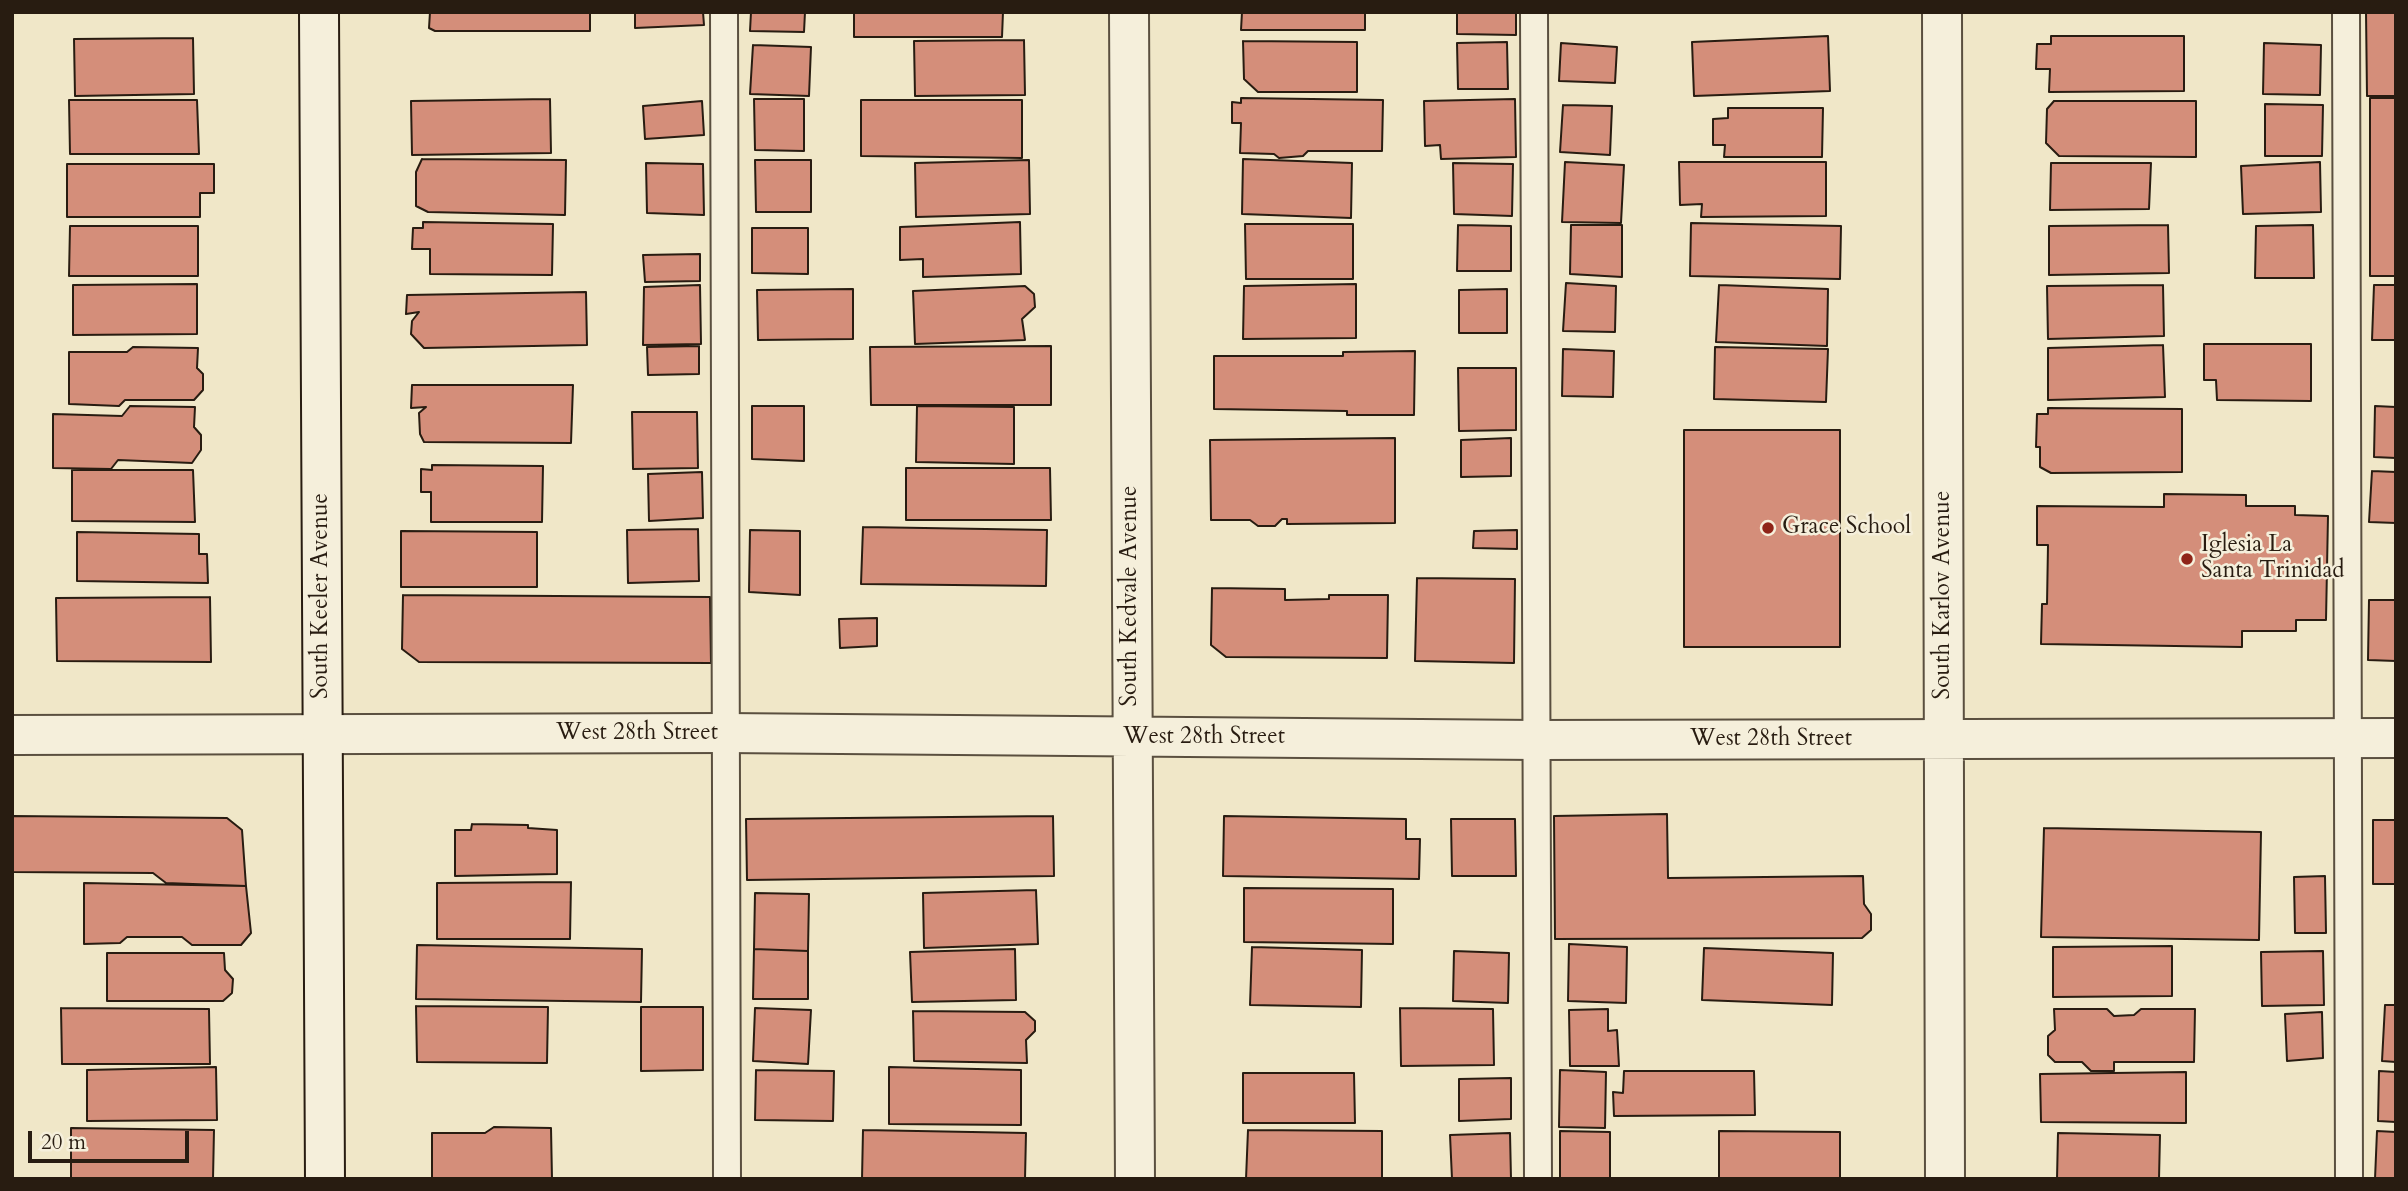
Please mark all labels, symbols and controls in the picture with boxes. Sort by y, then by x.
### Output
street label: South Kedvale Avenue [1117,485,1145,707]
street label: South Karlov Avenue [1930,491,1958,699]
street label: South Keeler Avenue [308,493,336,699]
place label: Grace School [1782,514,1911,542]
marker: Grace School [1760,520,1776,536]
place label: Iglesia La Santa Trinidad [2201,532,2345,586]
marker: Iglesia La Santa Trinidad [2179,551,2195,567]
street label: West 28th Street [556,720,718,748]
street label: West 28th Street [1123,724,1285,752]
street label: West 28th Street [1690,726,1852,754]
scale bar [32,1118,192,1162]
text: 20 m [41,1128,86,1157]

